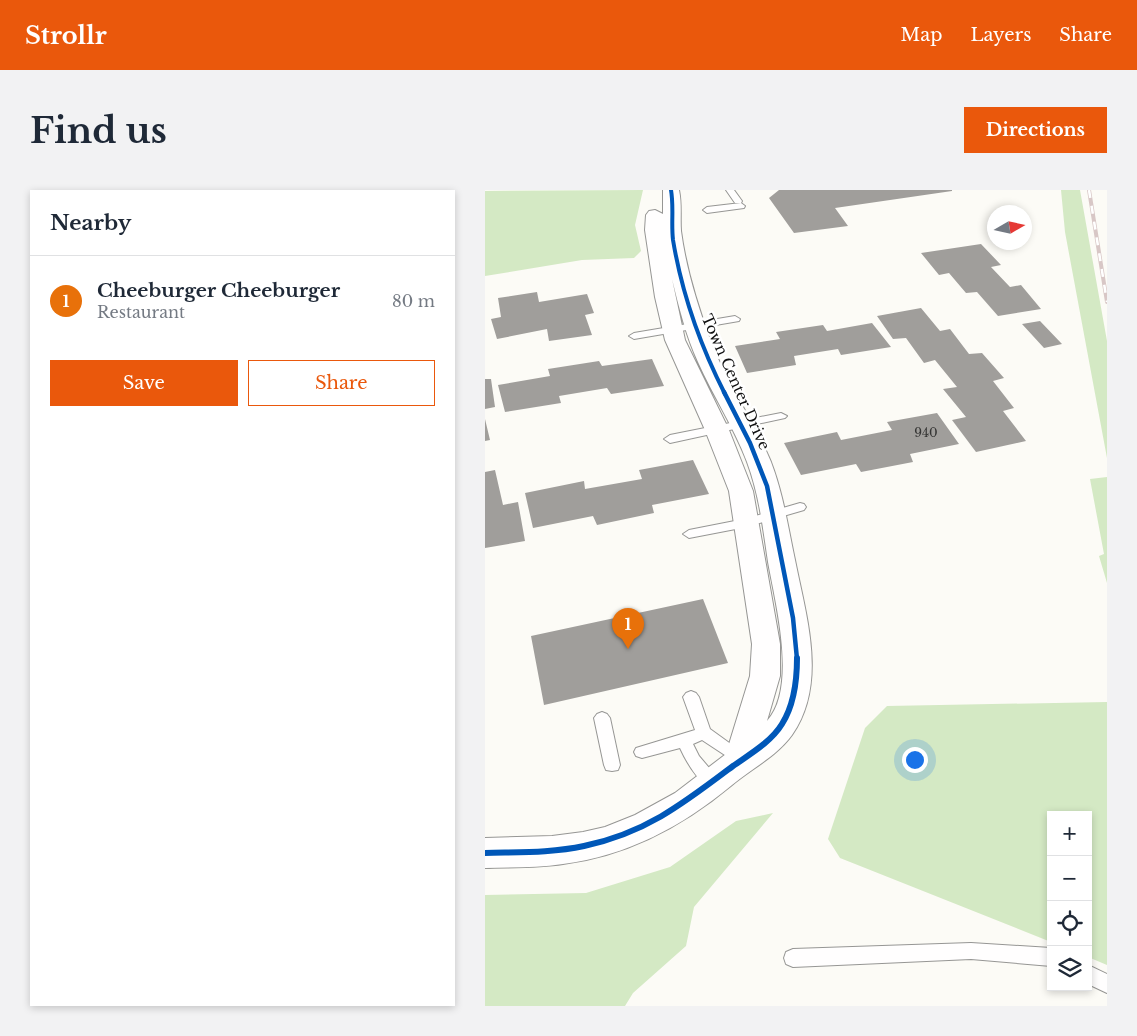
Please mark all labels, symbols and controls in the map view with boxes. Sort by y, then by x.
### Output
text: Strollr [25,21,107,50]
text: Map [901,24,942,46]
text: Layers [970,24,1031,46]
text: Share [1059,24,1112,46]
button: Directions [964,107,1107,153]
text: Find us [30,109,167,152]
north arrow [987,205,1032,250]
text: Nearby [50,210,131,236]
text: Cheeburger Cheeburger [97,279,340,302]
text: 1 [63,291,69,311]
text: 80 m [392,291,435,311]
text: Restaurant [97,302,185,322]
street label: Town Center Drive [698,311,774,453]
button: Save [50,360,238,406]
button: Share [248,360,435,406]
house number: 940 [914,425,938,440]
pin: 1 [612,608,644,649]
your location [902,747,928,773]
map controls [1047,811,1092,991]
button: + [1047,811,1092,856]
button: − [1047,856,1092,901]
button: locate [1047,901,1092,946]
button: layers [1047,946,1092,991]

